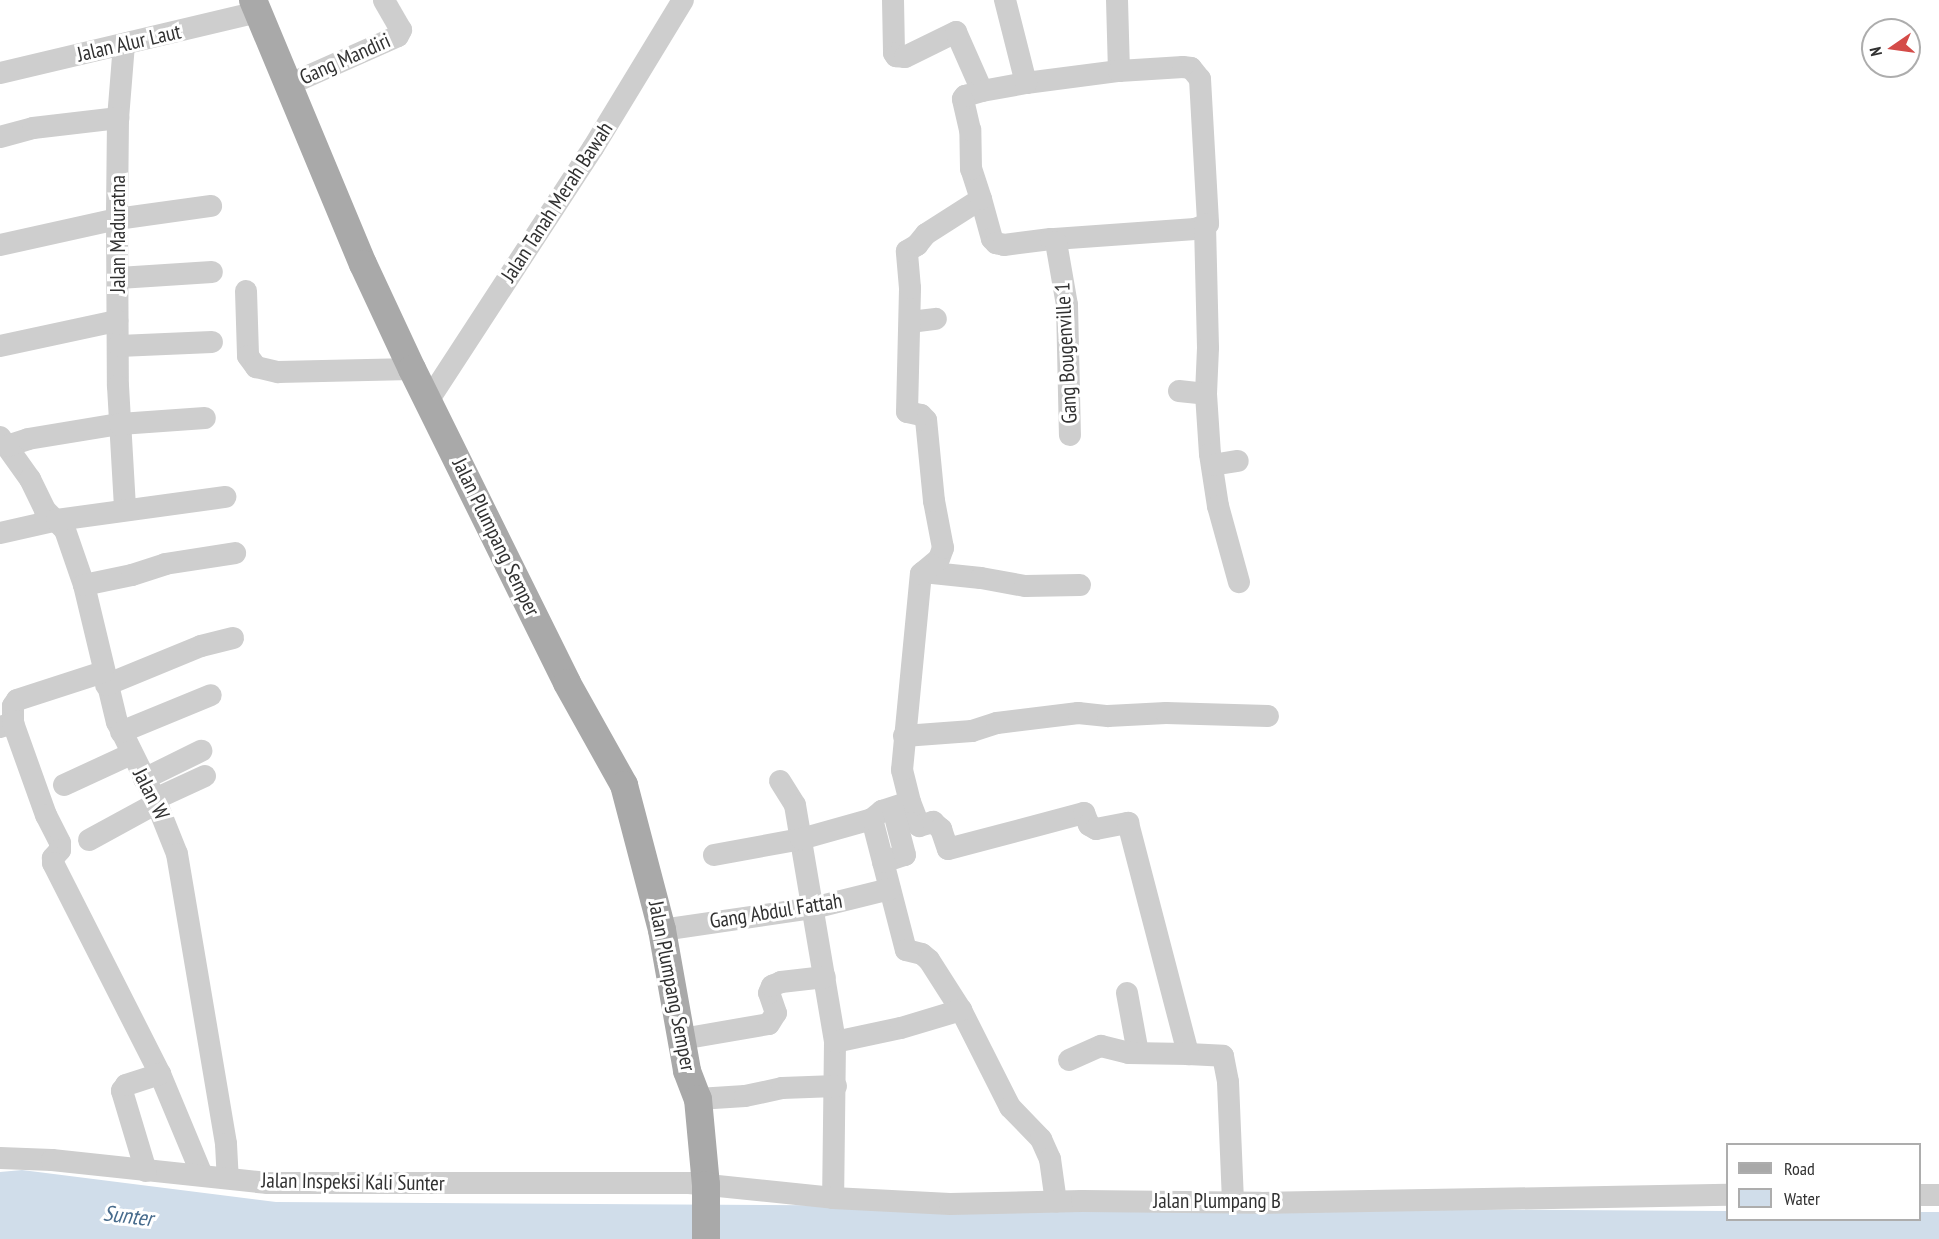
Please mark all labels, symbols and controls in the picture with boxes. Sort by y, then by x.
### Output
north arrow [1861,18,1921,78]
street label: Jalan Alur Laut [74,19,184,67]
street label: Gang Mandiri [296,28,394,90]
text: N [1865,45,1886,58]
street label: Jalan Tanah Merah Bawah [496,117,618,287]
street label: Jalan Maduratna [105,175,131,293]
street label: Gang Bougenville 1 [1050,282,1082,424]
street label: Jalan Plumpang Semper [447,454,545,620]
street label: Jalan W [127,764,175,824]
street label: Gang Abdul Fattah [708,888,844,934]
street label: Jalan Plumpang Semper [643,899,701,1073]
legend [1726,1143,1921,1221]
text: Road [1784,1157,1815,1180]
street label: Jalan Inspeksi Kali Sunter [261,1168,445,1196]
text: Water [1784,1187,1820,1210]
street label: Jalan Plumpang B [1153,1188,1281,1214]
water label: Sunter [102,1200,154,1232]

